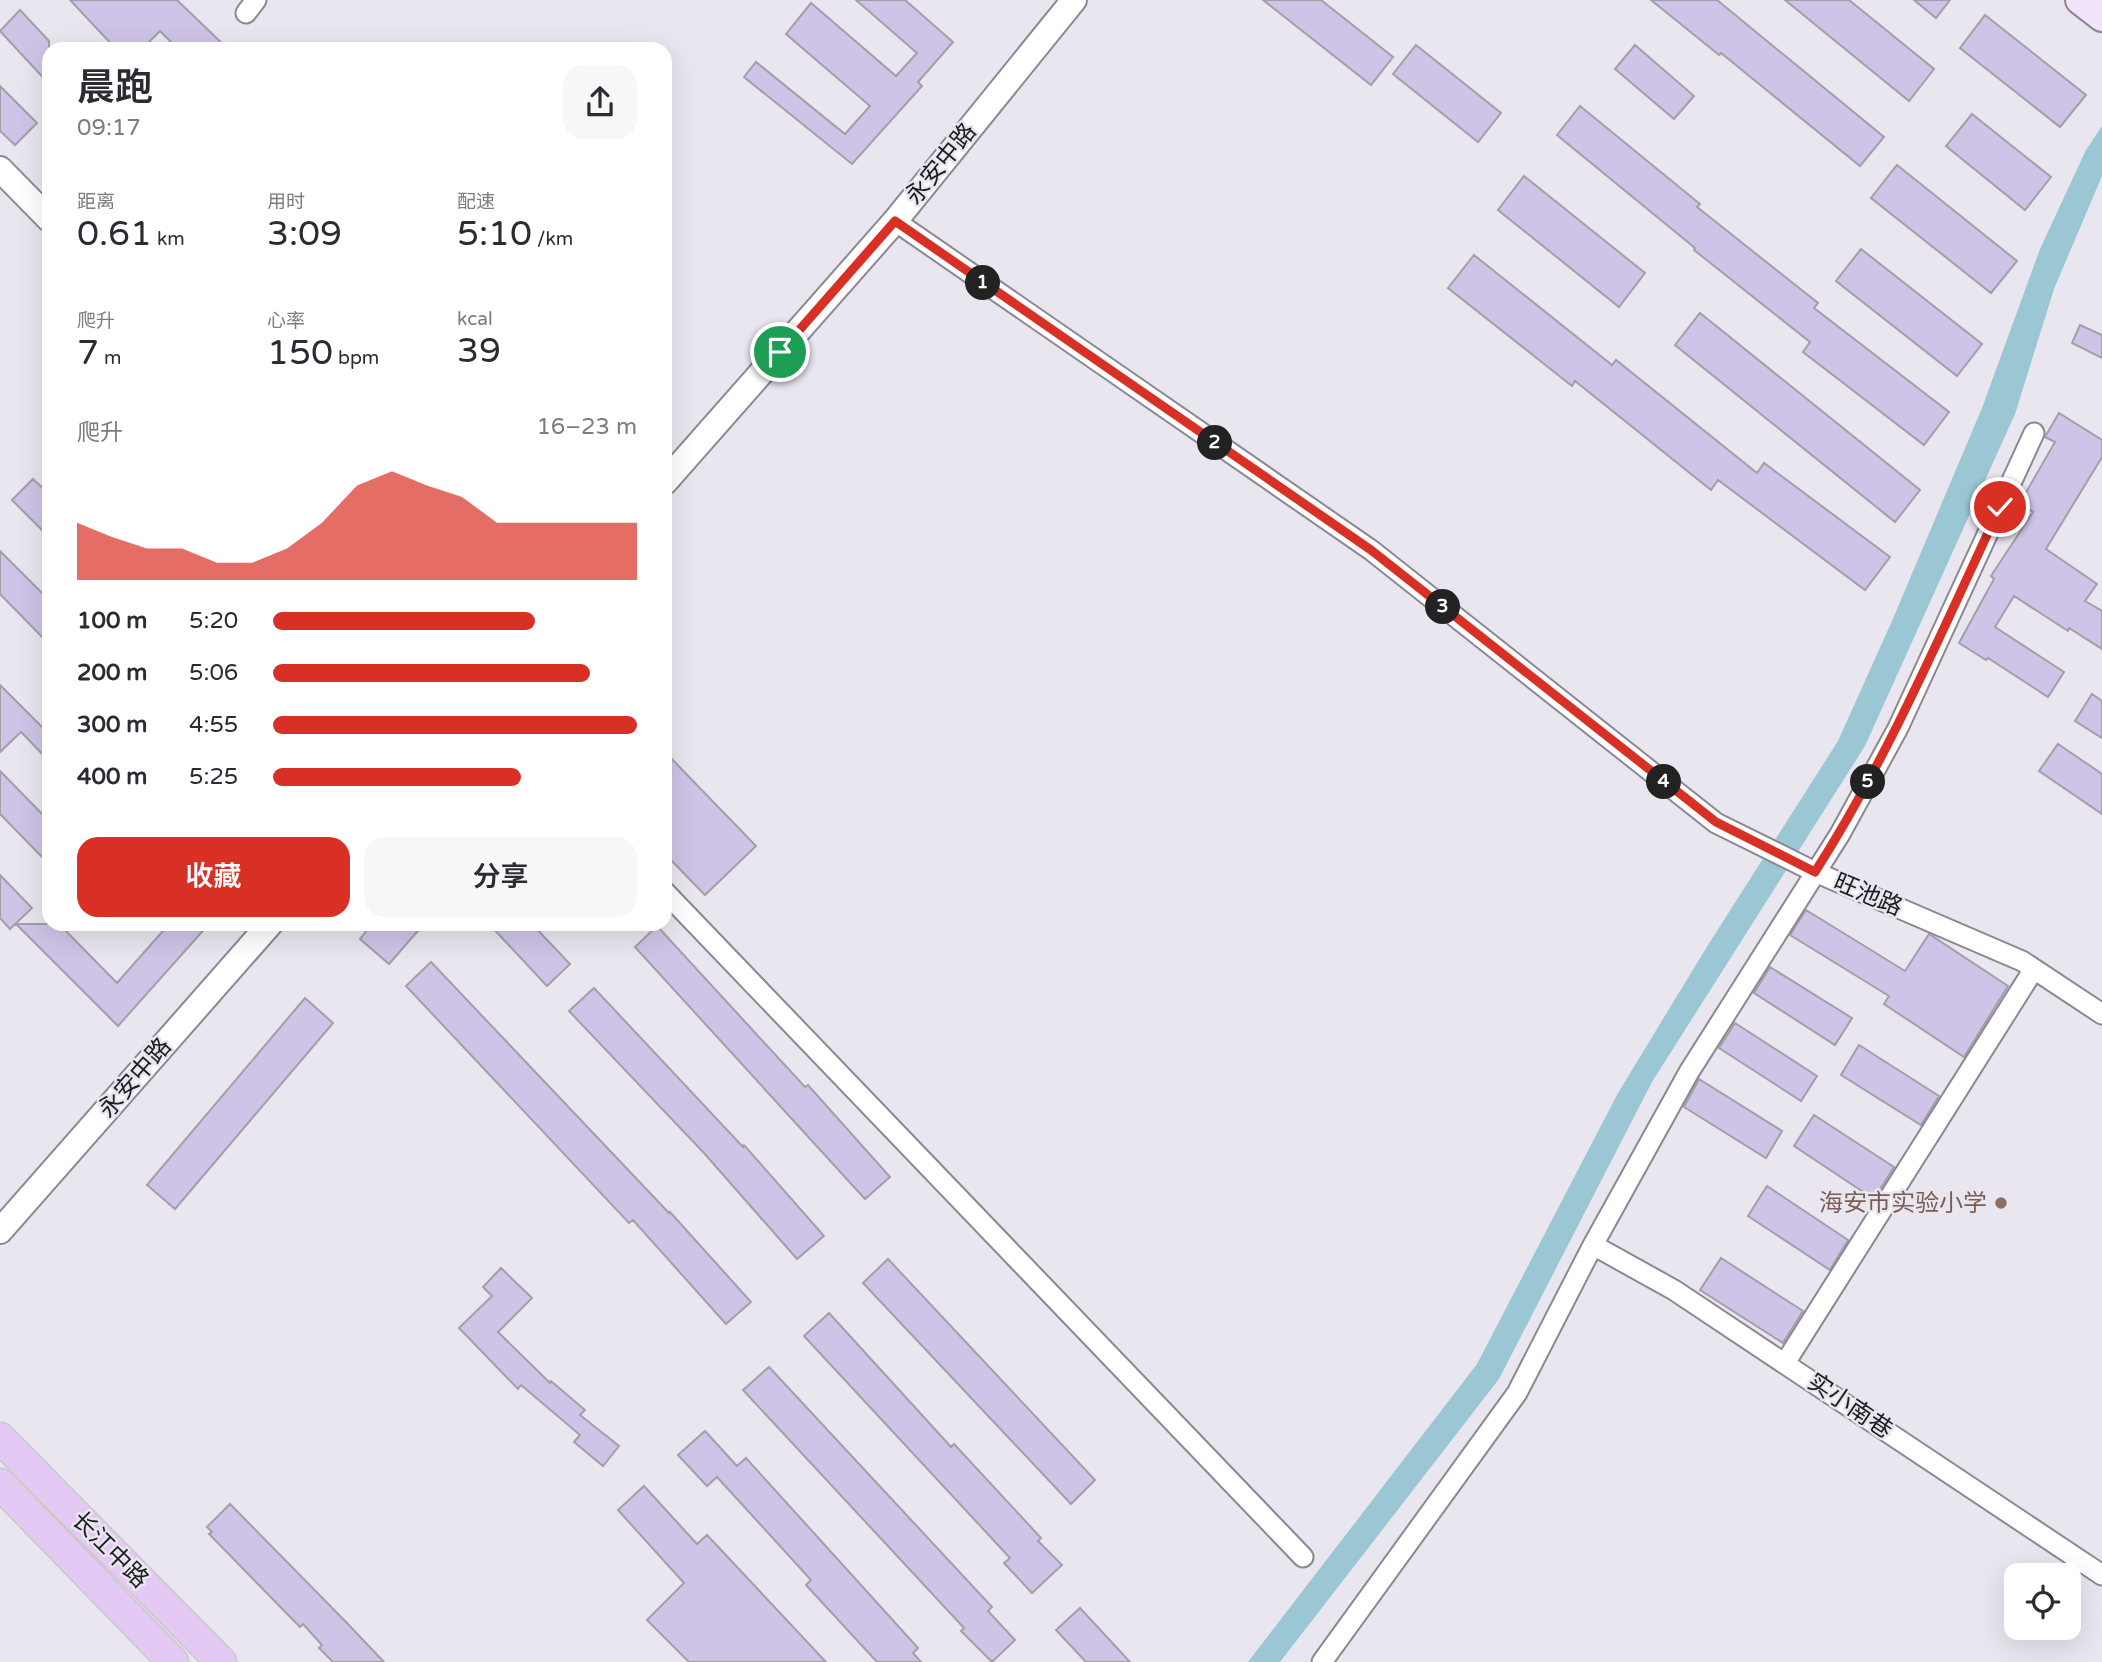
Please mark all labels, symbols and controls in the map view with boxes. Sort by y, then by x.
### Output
text: 晨跑 [77,65,153,111]
button: share [563,65,637,139]
text: 09:17 [77,114,141,142]
street label: 永安中路 [900,118,982,210]
text: 距离 [77,191,115,213]
text: 用时 [267,191,305,213]
text: 配速 [457,191,495,213]
text: 0.61 [77,213,152,255]
text: 3:09 [267,213,342,255]
text: 5:10 [457,213,532,255]
text: km [152,228,185,250]
text: /km [532,228,573,250]
pin: 1 [965,266,1000,300]
text: 1 [977,271,988,293]
text: kcal [457,308,493,330]
text: 爬升 [77,310,115,332]
text: 心率 [267,310,305,332]
pin [750,322,810,382]
text: 39 [457,330,501,372]
text: 7 [77,332,99,374]
text: 150 [267,332,333,374]
icon: arrive [761,333,799,371]
text: m [99,347,121,369]
text: bpm [333,347,379,369]
text: 16–23 m [536,413,637,441]
text: 爬升 [77,419,123,447]
pin: 2 [1198,426,1232,460]
text: 2 [1209,431,1220,453]
pin [1970,477,2030,537]
icon: check [1981,488,2019,526]
pin: 3 [1426,590,1460,624]
text: 3 [1437,595,1448,617]
text: 100 m [77,607,147,635]
text: 5:20 [189,607,238,635]
text: 200 m [77,659,147,687]
text: 5:06 [189,659,238,687]
text: 300 m [77,711,147,739]
text: 4:55 [189,711,238,739]
text: 400 m [77,763,147,791]
text: 5:25 [189,763,238,791]
pin: 4 [1646,764,1682,800]
pin: 5 [1850,764,1885,800]
text: 4 [1658,770,1669,792]
text: 5 [1862,770,1873,792]
button: 收藏 [77,837,350,917]
button: 分享 [364,837,637,917]
street label: 旺池路 [1829,868,1907,922]
street label: 永安中路 [93,1032,177,1124]
place label: 海安市实验小学 [1819,1189,1987,1218]
marker: 海安市实验小学 [1993,1195,2009,1211]
street label: 实小南巷 [1802,1367,1898,1445]
street label: 长江中路 [66,1506,154,1594]
map controls [2004,1563,2081,1640]
button: locate [2004,1563,2081,1640]

